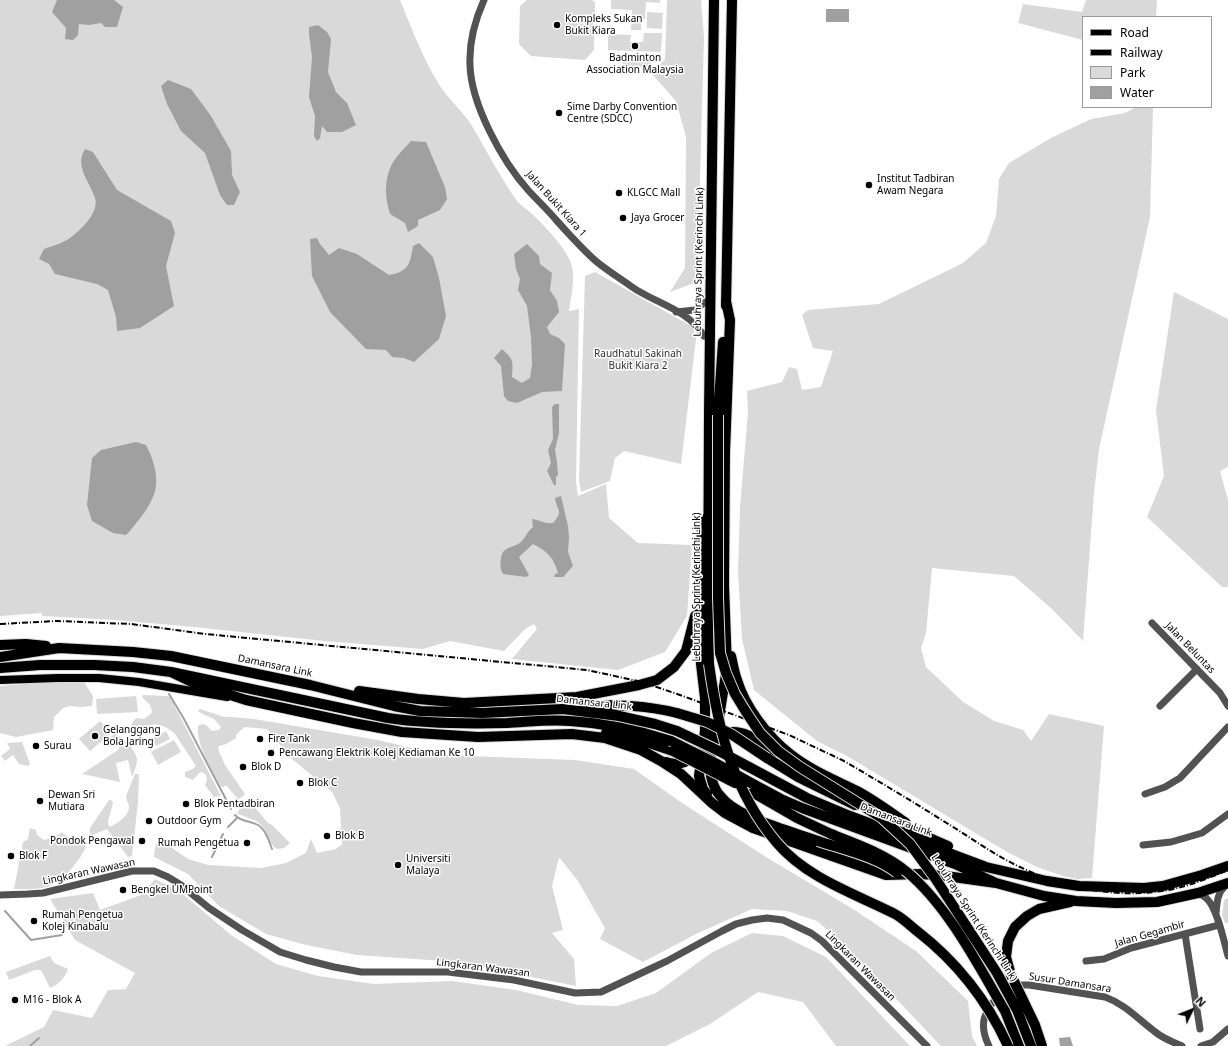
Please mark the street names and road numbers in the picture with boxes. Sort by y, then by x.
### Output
street label: Jalan Bukit Kiara 1 [523,169,589,239]
street label: Lebuhraya Sprint (Kerinchi Link) [692,187,706,337]
street label: Lebuhraya Sprint (Kerinchi Link) [691,512,703,662]
street label: Jalan Beluntas [1163,620,1217,676]
street label: Damansara Link [237,652,313,680]
street label: Damansara Link [556,693,632,713]
street label: Damansara Link [858,801,934,839]
street label: Lebuhraya Sprint (Kerinchi Link) [928,852,1020,984]
street label: Lingkaran Wawasan [42,856,136,888]
street label: Jalan Gegambir [1114,918,1186,950]
street label: Lingkaran Wawasan [822,928,898,1004]
street label: Lingkaran Wawasan [436,956,530,980]
street label: Susur Damansara [1028,971,1112,995]

